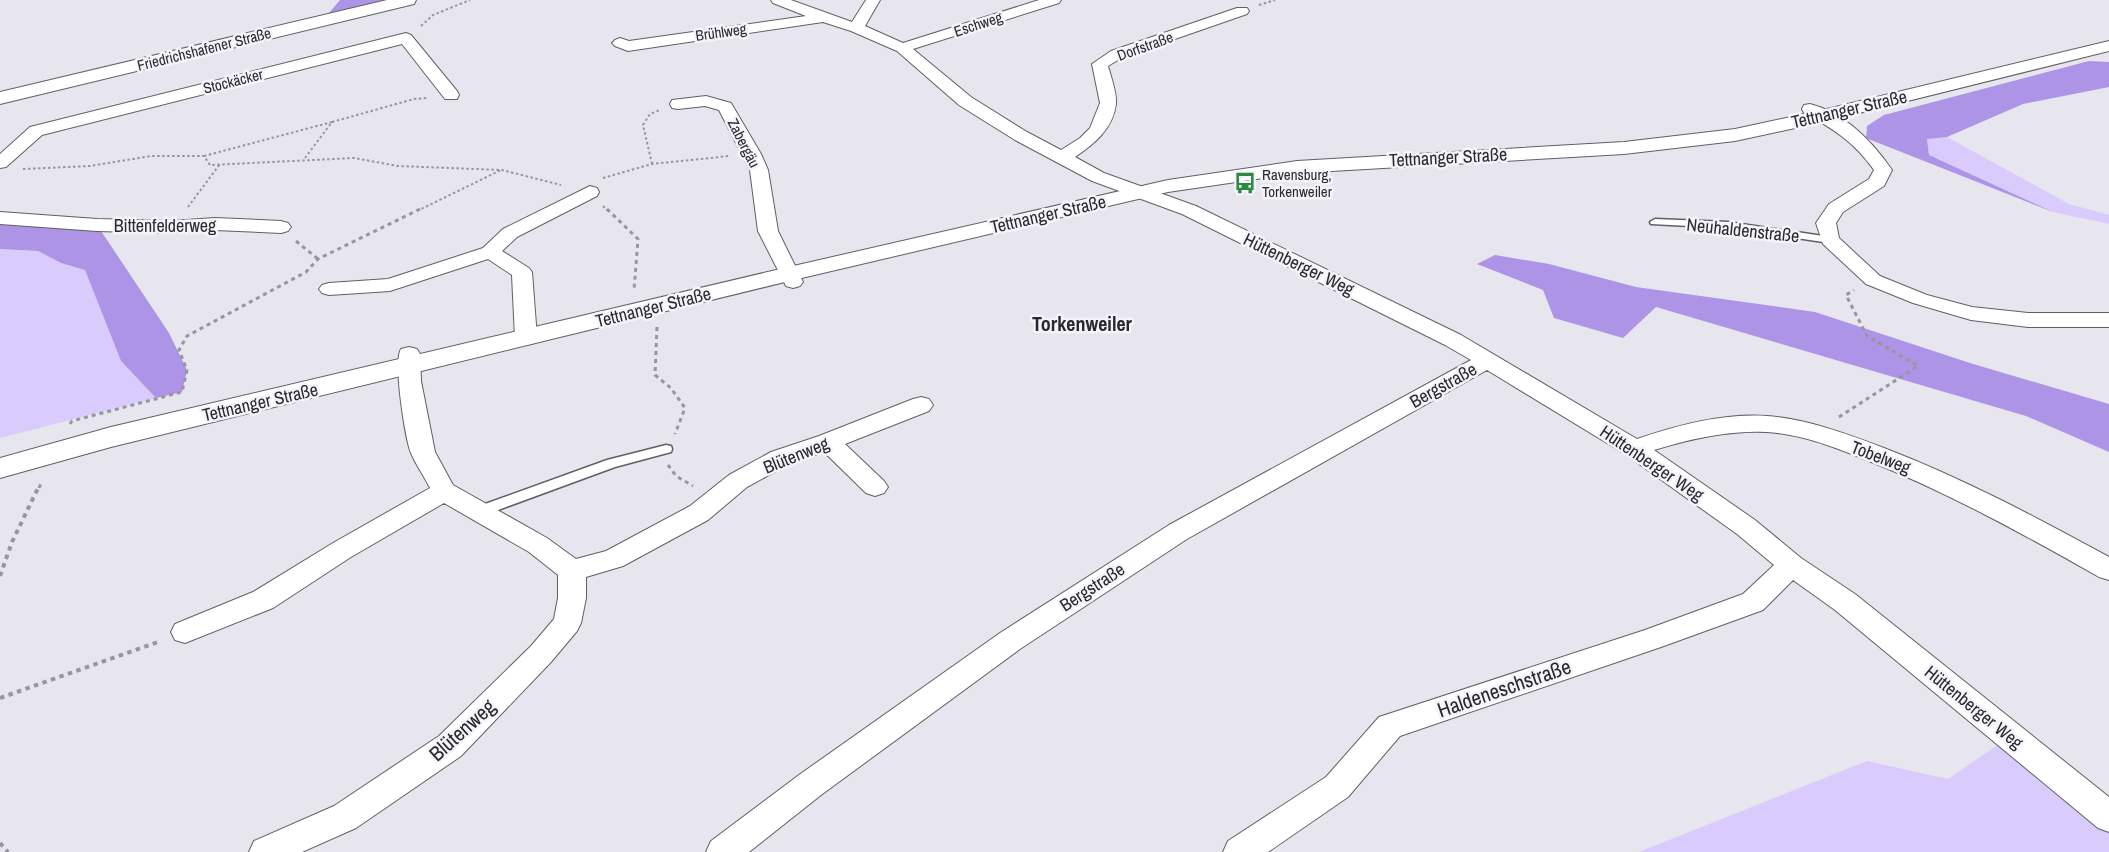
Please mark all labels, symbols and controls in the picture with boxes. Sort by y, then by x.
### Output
street label: Eschweg [951,6,1005,42]
street label: Brühlweg [694,18,748,46]
street label: Friedrichshafener Straße [135,22,273,76]
street label: Dorfstraße [1114,26,1176,66]
street label: Stockäcker [201,63,265,99]
street label: Tettnanger Straße [1789,84,1909,134]
street label: Zabergäu [723,115,765,171]
street label: Tettnanger Straße [1388,141,1508,173]
place label: Ravensburg, Torkenweiler [1262,164,1332,202]
bus stop icon: Ravensburg, Torkenweiler [1232,170,1258,196]
street label: Tettnanger Straße [988,189,1108,239]
street label: Neuhaldenstraße [1685,212,1801,248]
street label: Bittenfelderweg [114,213,217,238]
street label: Hüttenberger Weg [1239,226,1359,302]
street label: Tettnanger Straße [593,281,713,333]
district label: Torkenweiler [1032,310,1133,337]
street label: Bergstraße [1405,356,1481,414]
street label: Tettnanger Straße [200,377,320,427]
street label: Hüttenberger Weg [1595,419,1710,507]
street label: Blütenweg [759,430,833,479]
street label: Tobelweg [1847,434,1915,480]
street label: Bergstraße [1055,557,1129,617]
street label: Haldeneschstraße [1433,652,1575,724]
street label: Hüttenberger Weg [1919,659,2029,755]
street label: Blütenweg [422,692,502,768]

